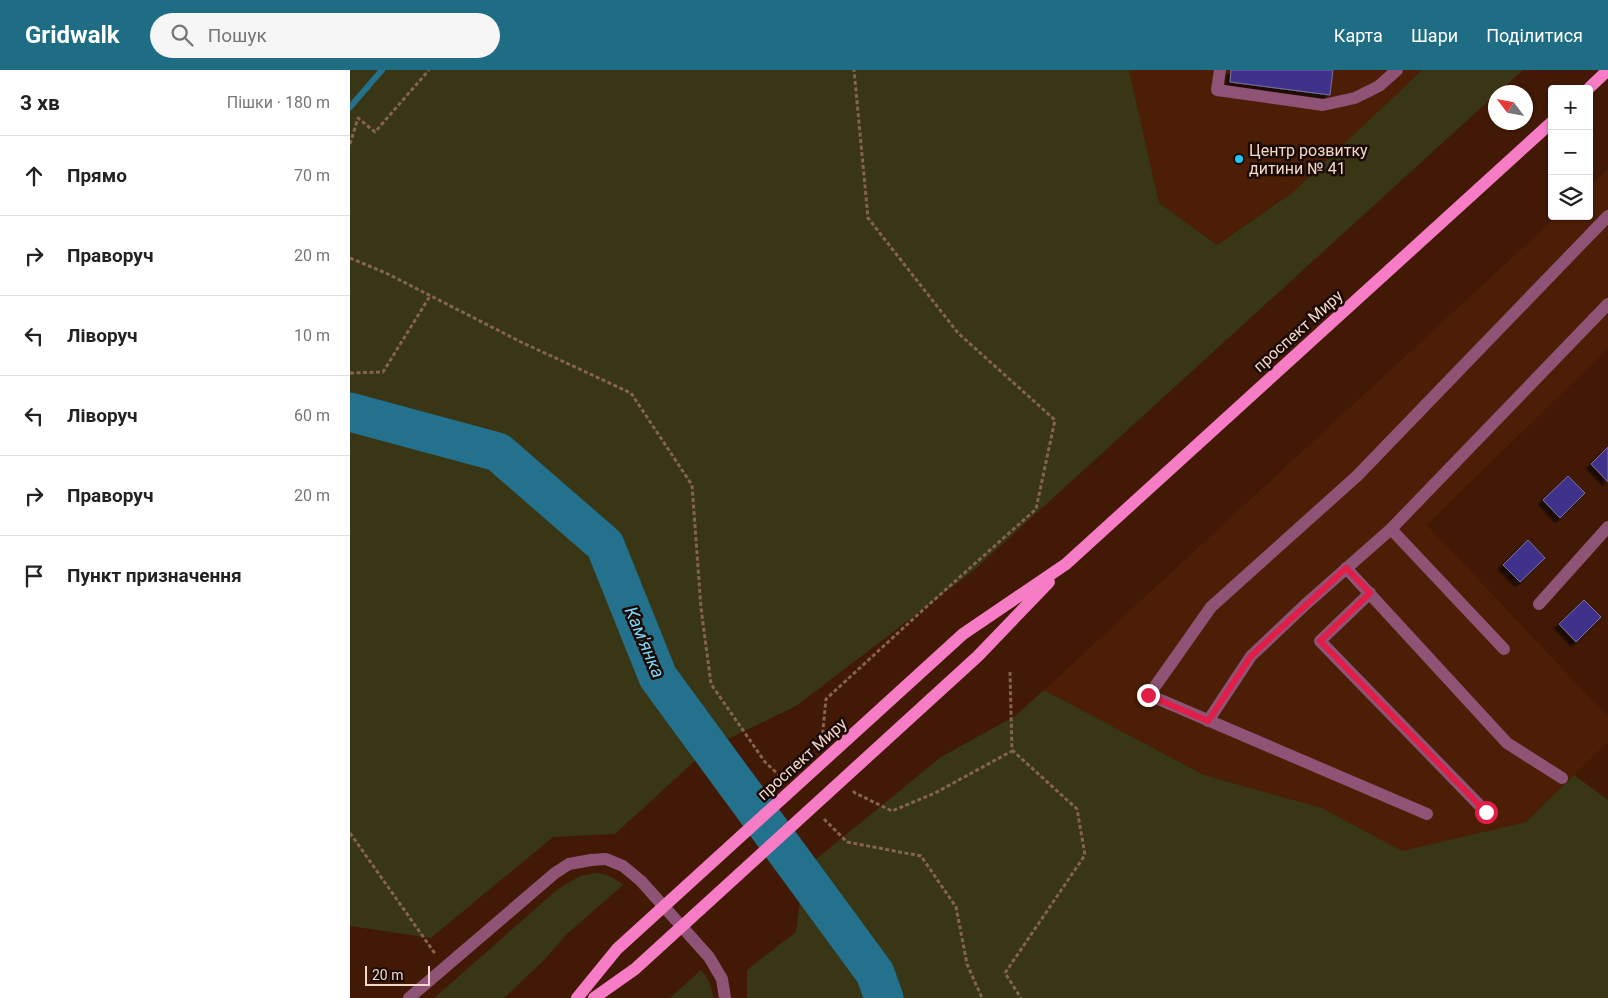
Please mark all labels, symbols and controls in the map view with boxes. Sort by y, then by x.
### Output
search box [150,13,500,58]
text: Gridwalk [25,21,120,49]
icon: search [168,21,196,49]
text: Пошук [208,24,267,47]
text: Карта [1334,25,1383,46]
text: Шари [1411,25,1458,46]
text: Поділитися [1486,25,1583,46]
north arrow [1488,85,1533,130]
map controls [1548,85,1593,220]
button: + [1548,85,1593,130]
text: 3 хв [20,91,60,115]
text: Пішки · 180 m [227,93,330,112]
button: − [1548,130,1593,175]
place label: Центр розвитку дитини № 41 [1249,141,1368,178]
marker: Центр розвитку дитини № 41 [1233,153,1245,165]
icon: ahead [20,162,48,190]
text: Прямо [67,164,127,187]
text: 70 m [294,166,330,185]
button: layers [1548,175,1593,220]
icon: right [20,242,48,270]
text: Праворуч [67,244,153,267]
text: 20 m [294,246,330,265]
street label: проспект Миру [1249,286,1347,376]
icon: left [20,322,48,350]
text: Ліворуч [67,324,138,347]
text: 10 m [294,326,330,345]
icon: left [20,402,48,430]
text: Ліворуч [67,404,138,427]
text: 60 m [294,406,330,425]
icon: right [20,482,48,510]
text: Праворуч [67,484,153,507]
text: 20 m [294,486,330,505]
icon: arrive [20,562,48,590]
text: Пункт призначення [67,564,242,587]
water label: Кам'янка [621,603,669,681]
route end [1137,684,1160,707]
street label: проспект Миру [753,714,851,804]
route start [1475,801,1498,824]
scale bar [365,963,430,986]
text: 20 m [372,967,404,983]

